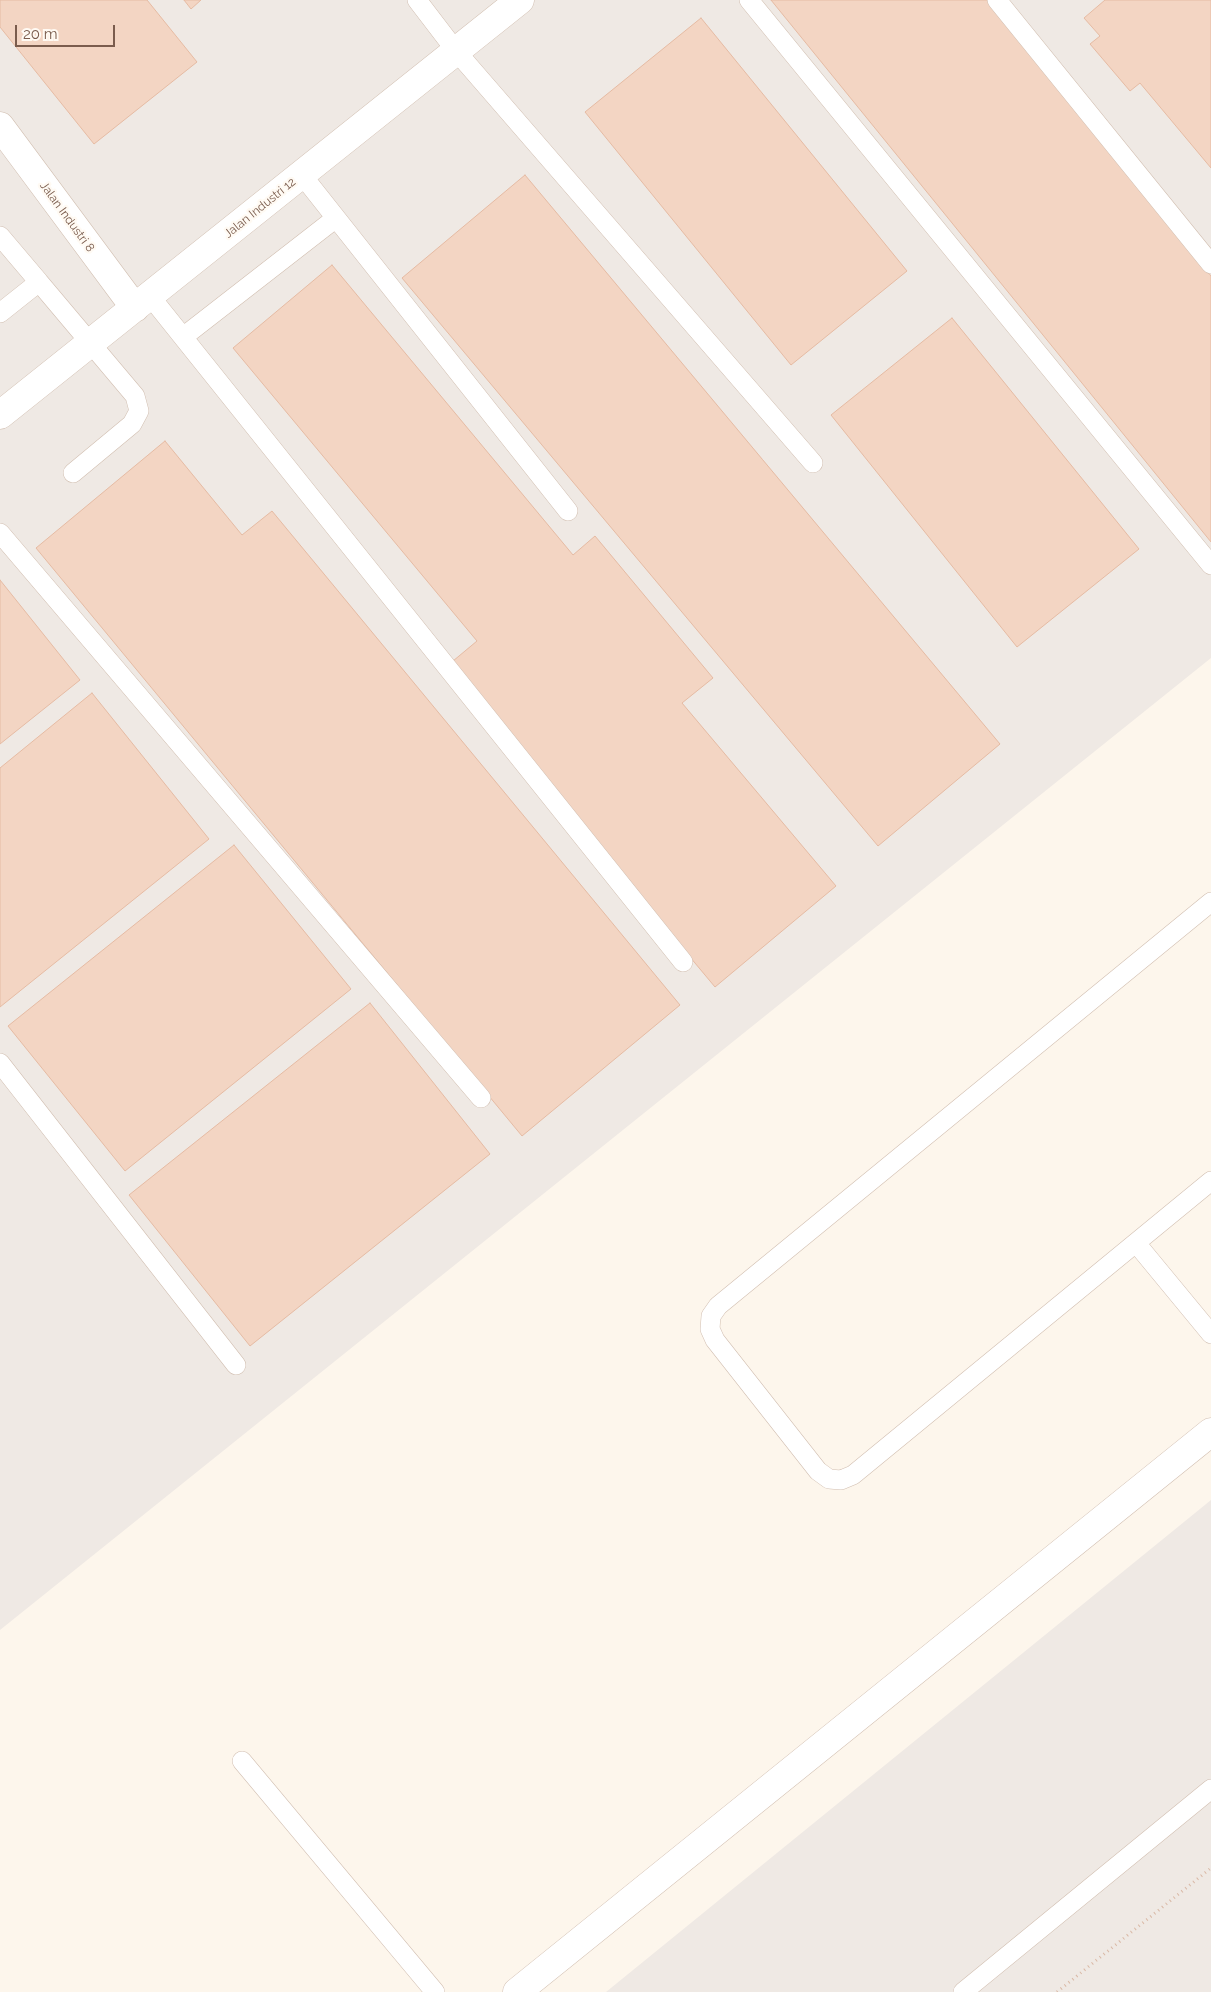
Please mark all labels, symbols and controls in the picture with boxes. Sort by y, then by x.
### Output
scale bar [18,15,118,47]
text: 20 m [23,25,58,43]
street label: Jalan Industri 12 [221,175,299,241]
street label: Jalan Industri 8 [37,179,97,255]

